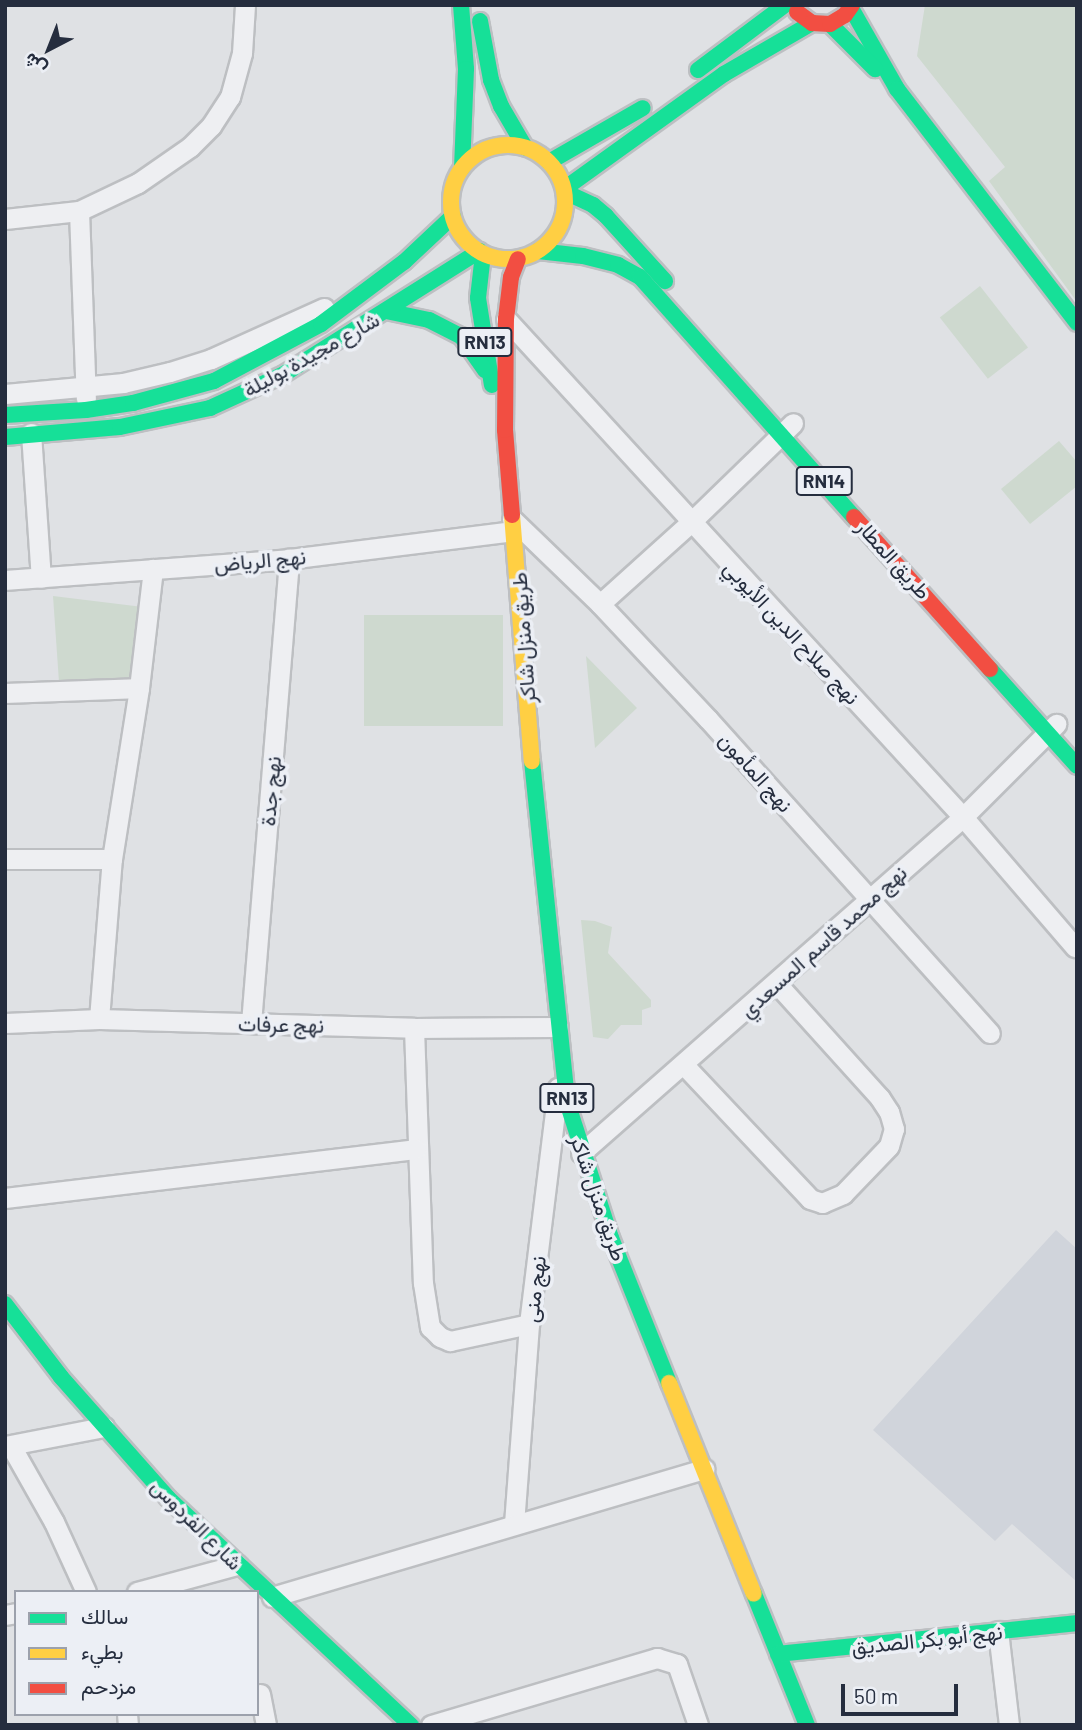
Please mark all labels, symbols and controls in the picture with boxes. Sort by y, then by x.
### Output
north arrow [14,14,84,84]
text: ش [18,49,51,81]
street label: شارع مجيدة بوليلة [239,306,383,402]
road number: RN13 [457,326,513,358]
road number: RN14 [794,466,854,496]
street label: طريق المطار [852,514,936,604]
street label: نهج الرياض [213,543,307,577]
street label: نهج صلاح الدين الأيوبي [719,555,865,709]
street label: طريق منزل شاكر [506,571,540,705]
street label: نهج المأمون [714,727,798,817]
street label: نهج جدة [254,755,286,827]
street label: نهج محمد قاسم المسعدي [734,859,912,1023]
street label: نهج عرفات [238,1011,324,1037]
road number: RN13 [539,1082,595,1114]
street label: طريق منزل شاكر [566,1132,632,1264]
street label: نهج منى [517,1254,551,1324]
street label: شارع الفردوس [146,1473,248,1575]
legend [14,1590,259,1716]
text: سالك [81,1603,128,1628]
street label: نهج أبو بكر الصديق [850,1619,1004,1659]
text: بطيء [81,1638,124,1663]
scale bar [844,1670,961,1714]
text: مزدحم [81,1673,136,1698]
text: 50 m [854,1683,898,1708]

